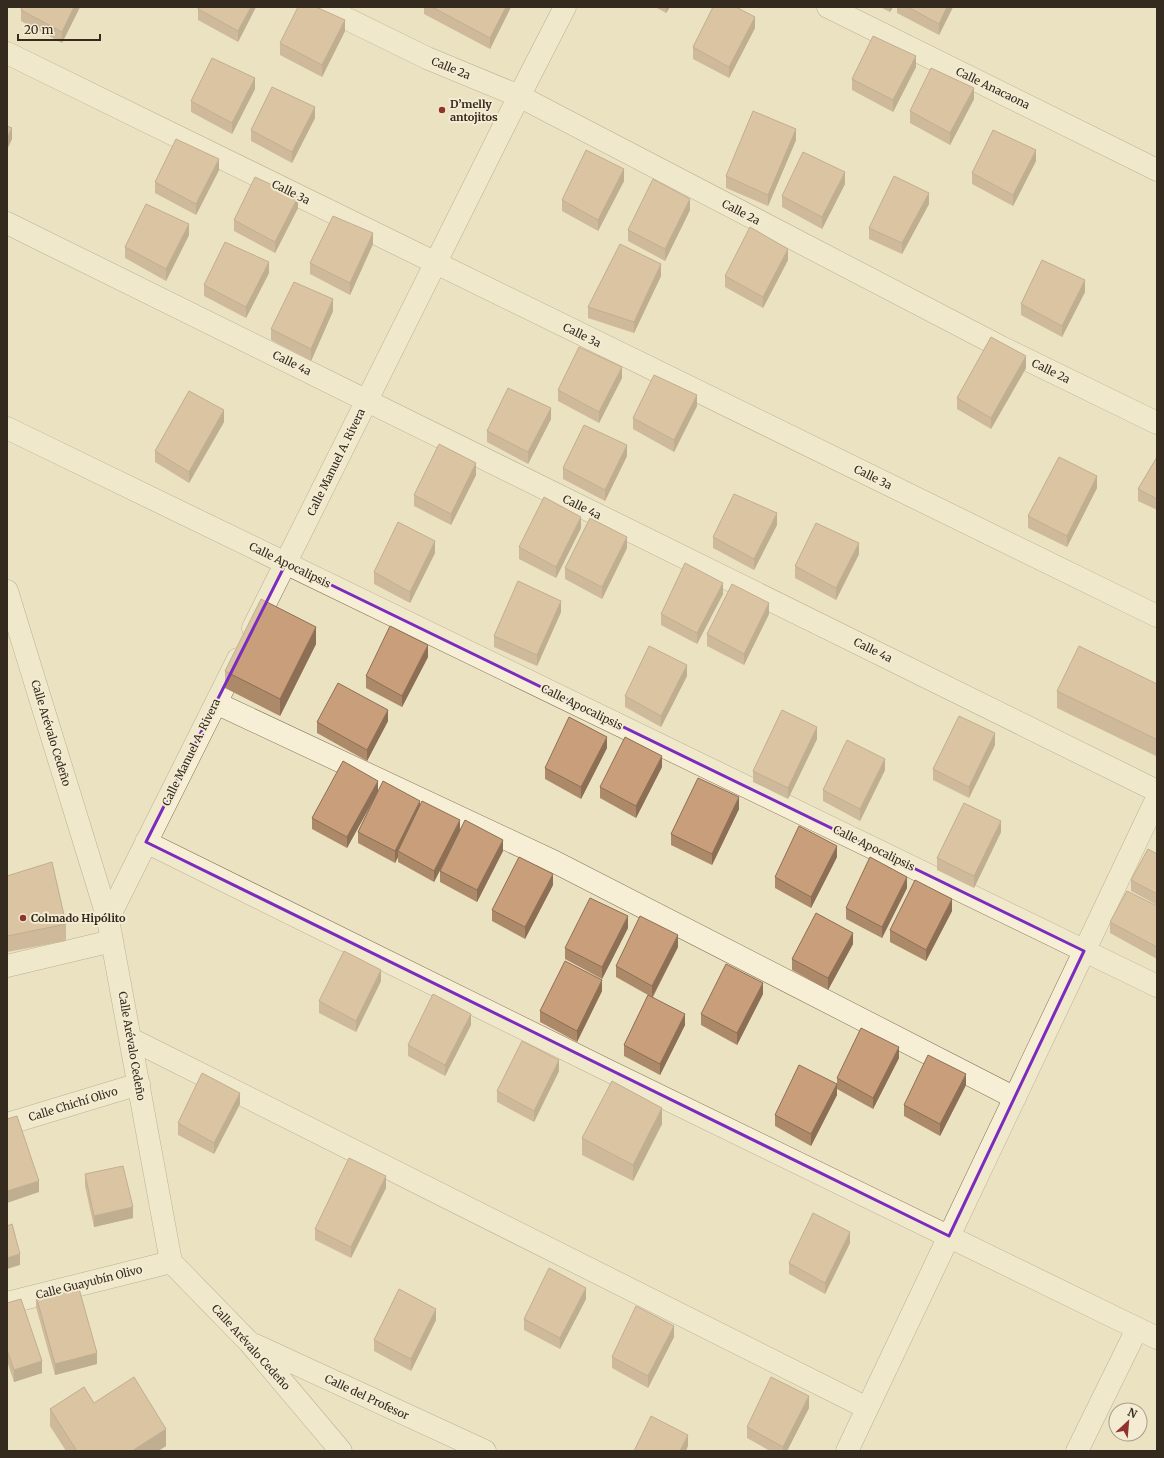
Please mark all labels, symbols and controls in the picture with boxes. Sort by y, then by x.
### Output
scale bar [18,16,100,42]
text: 20 m [24,22,53,37]
street label: Calle 2a [429,54,473,82]
street label: Calle Anacaona [954,64,1032,112]
place label: D’melly antojitos [450,97,498,124]
marker: D’melly antojitos [437,105,447,115]
street label: Calle 3a [270,177,312,207]
street label: Calle 2a [720,196,762,228]
street label: Calle 3a [561,320,603,350]
street label: Calle 4a [270,348,314,378]
street label: Calle 2a [1030,356,1073,386]
street label: Calle Manuel A. Rivera [304,406,368,518]
street label: Calle 3a [852,462,894,492]
street label: Calle 4a [560,492,604,522]
street label: Calle Apocalipsis [247,539,333,591]
street label: Calle 4a [851,635,895,665]
street label: Calle Arévalo Cedeño [28,678,74,788]
street label: Calle Apocalipsis [539,681,625,733]
street label: Calle Manuel A. Rivera [159,696,223,808]
street label: Calle Apocalipsis [831,822,917,874]
place label: Colmado Hipólito [31,911,126,925]
marker: Colmado Hipólito [18,913,28,923]
street label: Calle Arévalo Cedeño [116,990,149,1102]
street label: Calle Chichí Olivo [27,1084,120,1124]
street label: Calle Guayubín Olivo [34,1262,144,1302]
street label: Calle Arévalo Cedeño [209,1301,294,1393]
street label: Calle del Profesor [323,1371,411,1423]
north arrow [1108,1402,1148,1442]
text: N [1125,1405,1140,1421]

